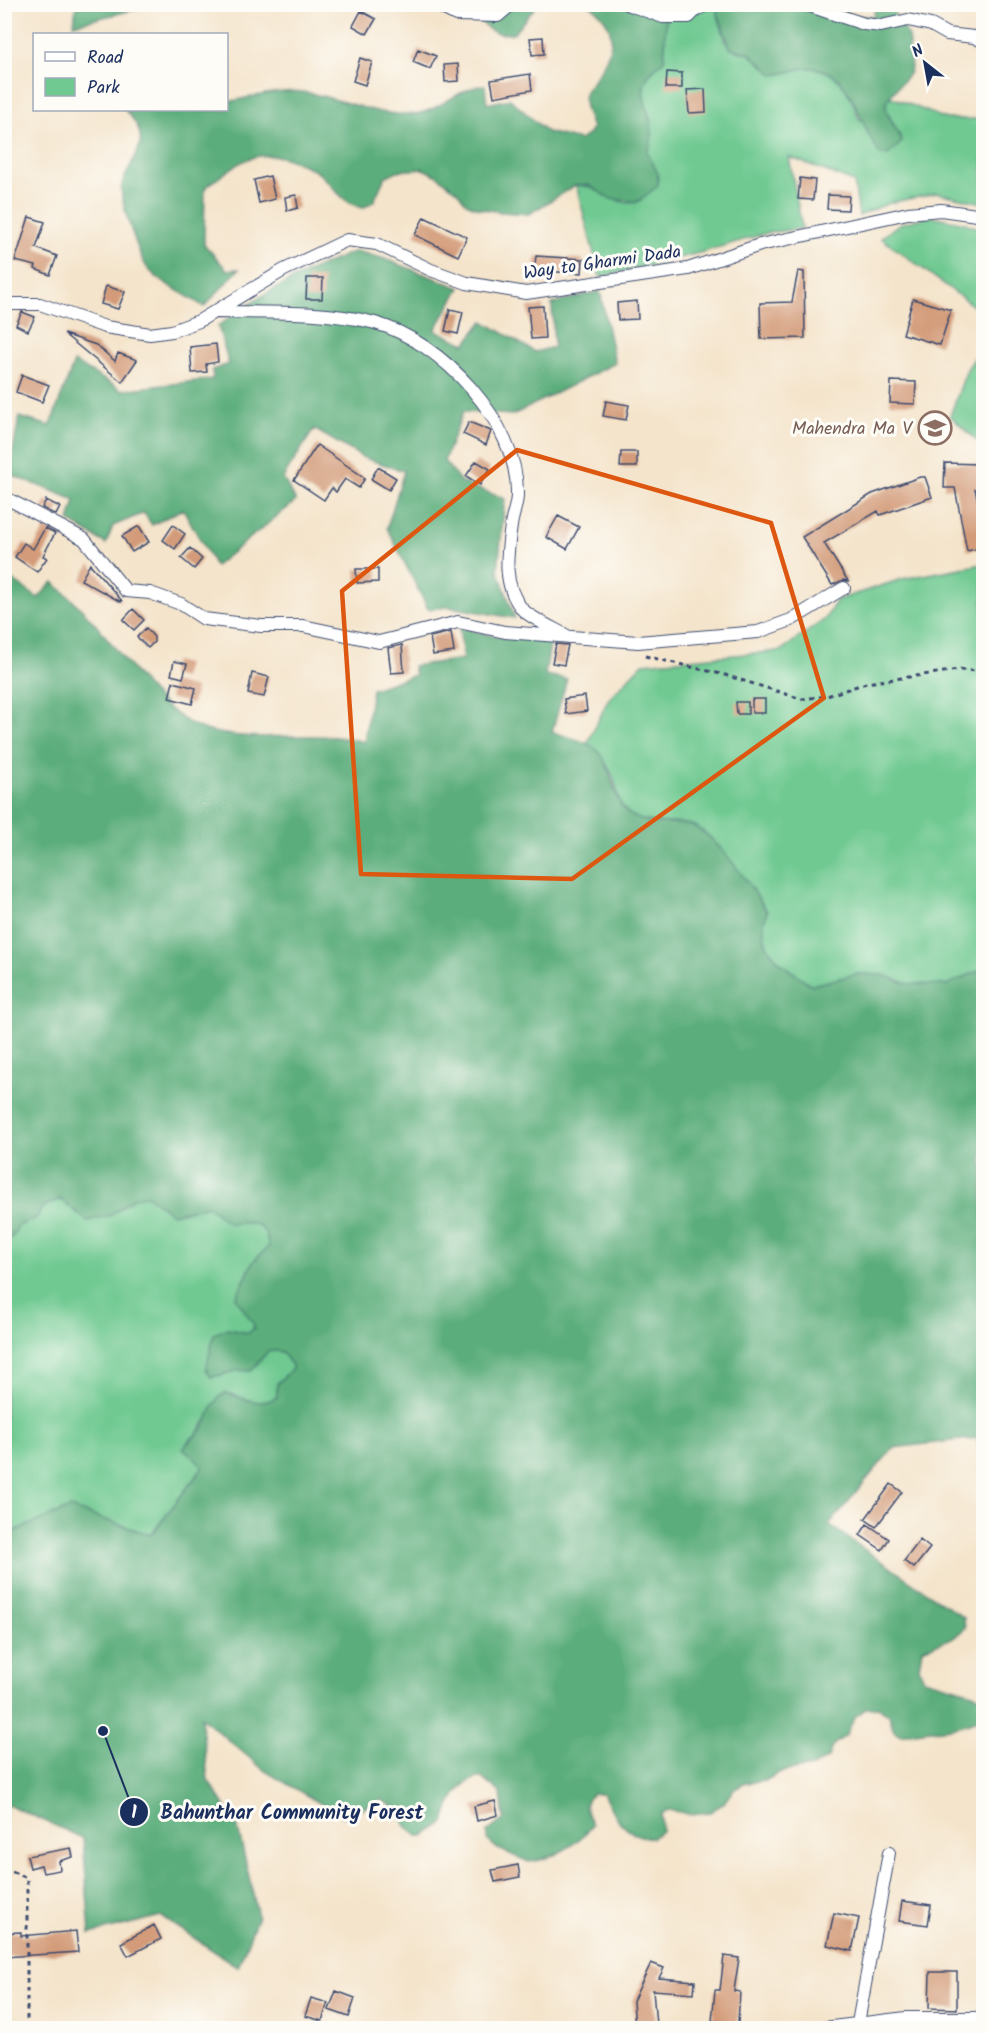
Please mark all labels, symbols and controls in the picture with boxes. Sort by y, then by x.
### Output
legend [33,33,228,111]
north arrow [895,33,955,93]
text: N [907,38,929,65]
text: Road [87,44,124,73]
text: Park [87,74,120,103]
street label: Way to Gharmi Dada [522,238,683,289]
school or university icon: Mahendra Ma V [917,410,953,446]
place label: Mahendra Ma V [792,415,913,444]
callout: Bahunthar Community Forest [119,1793,436,1831]
text: Bahunthar Community Forest [161,1798,424,1830]
text: 1 [131,1799,137,1828]

